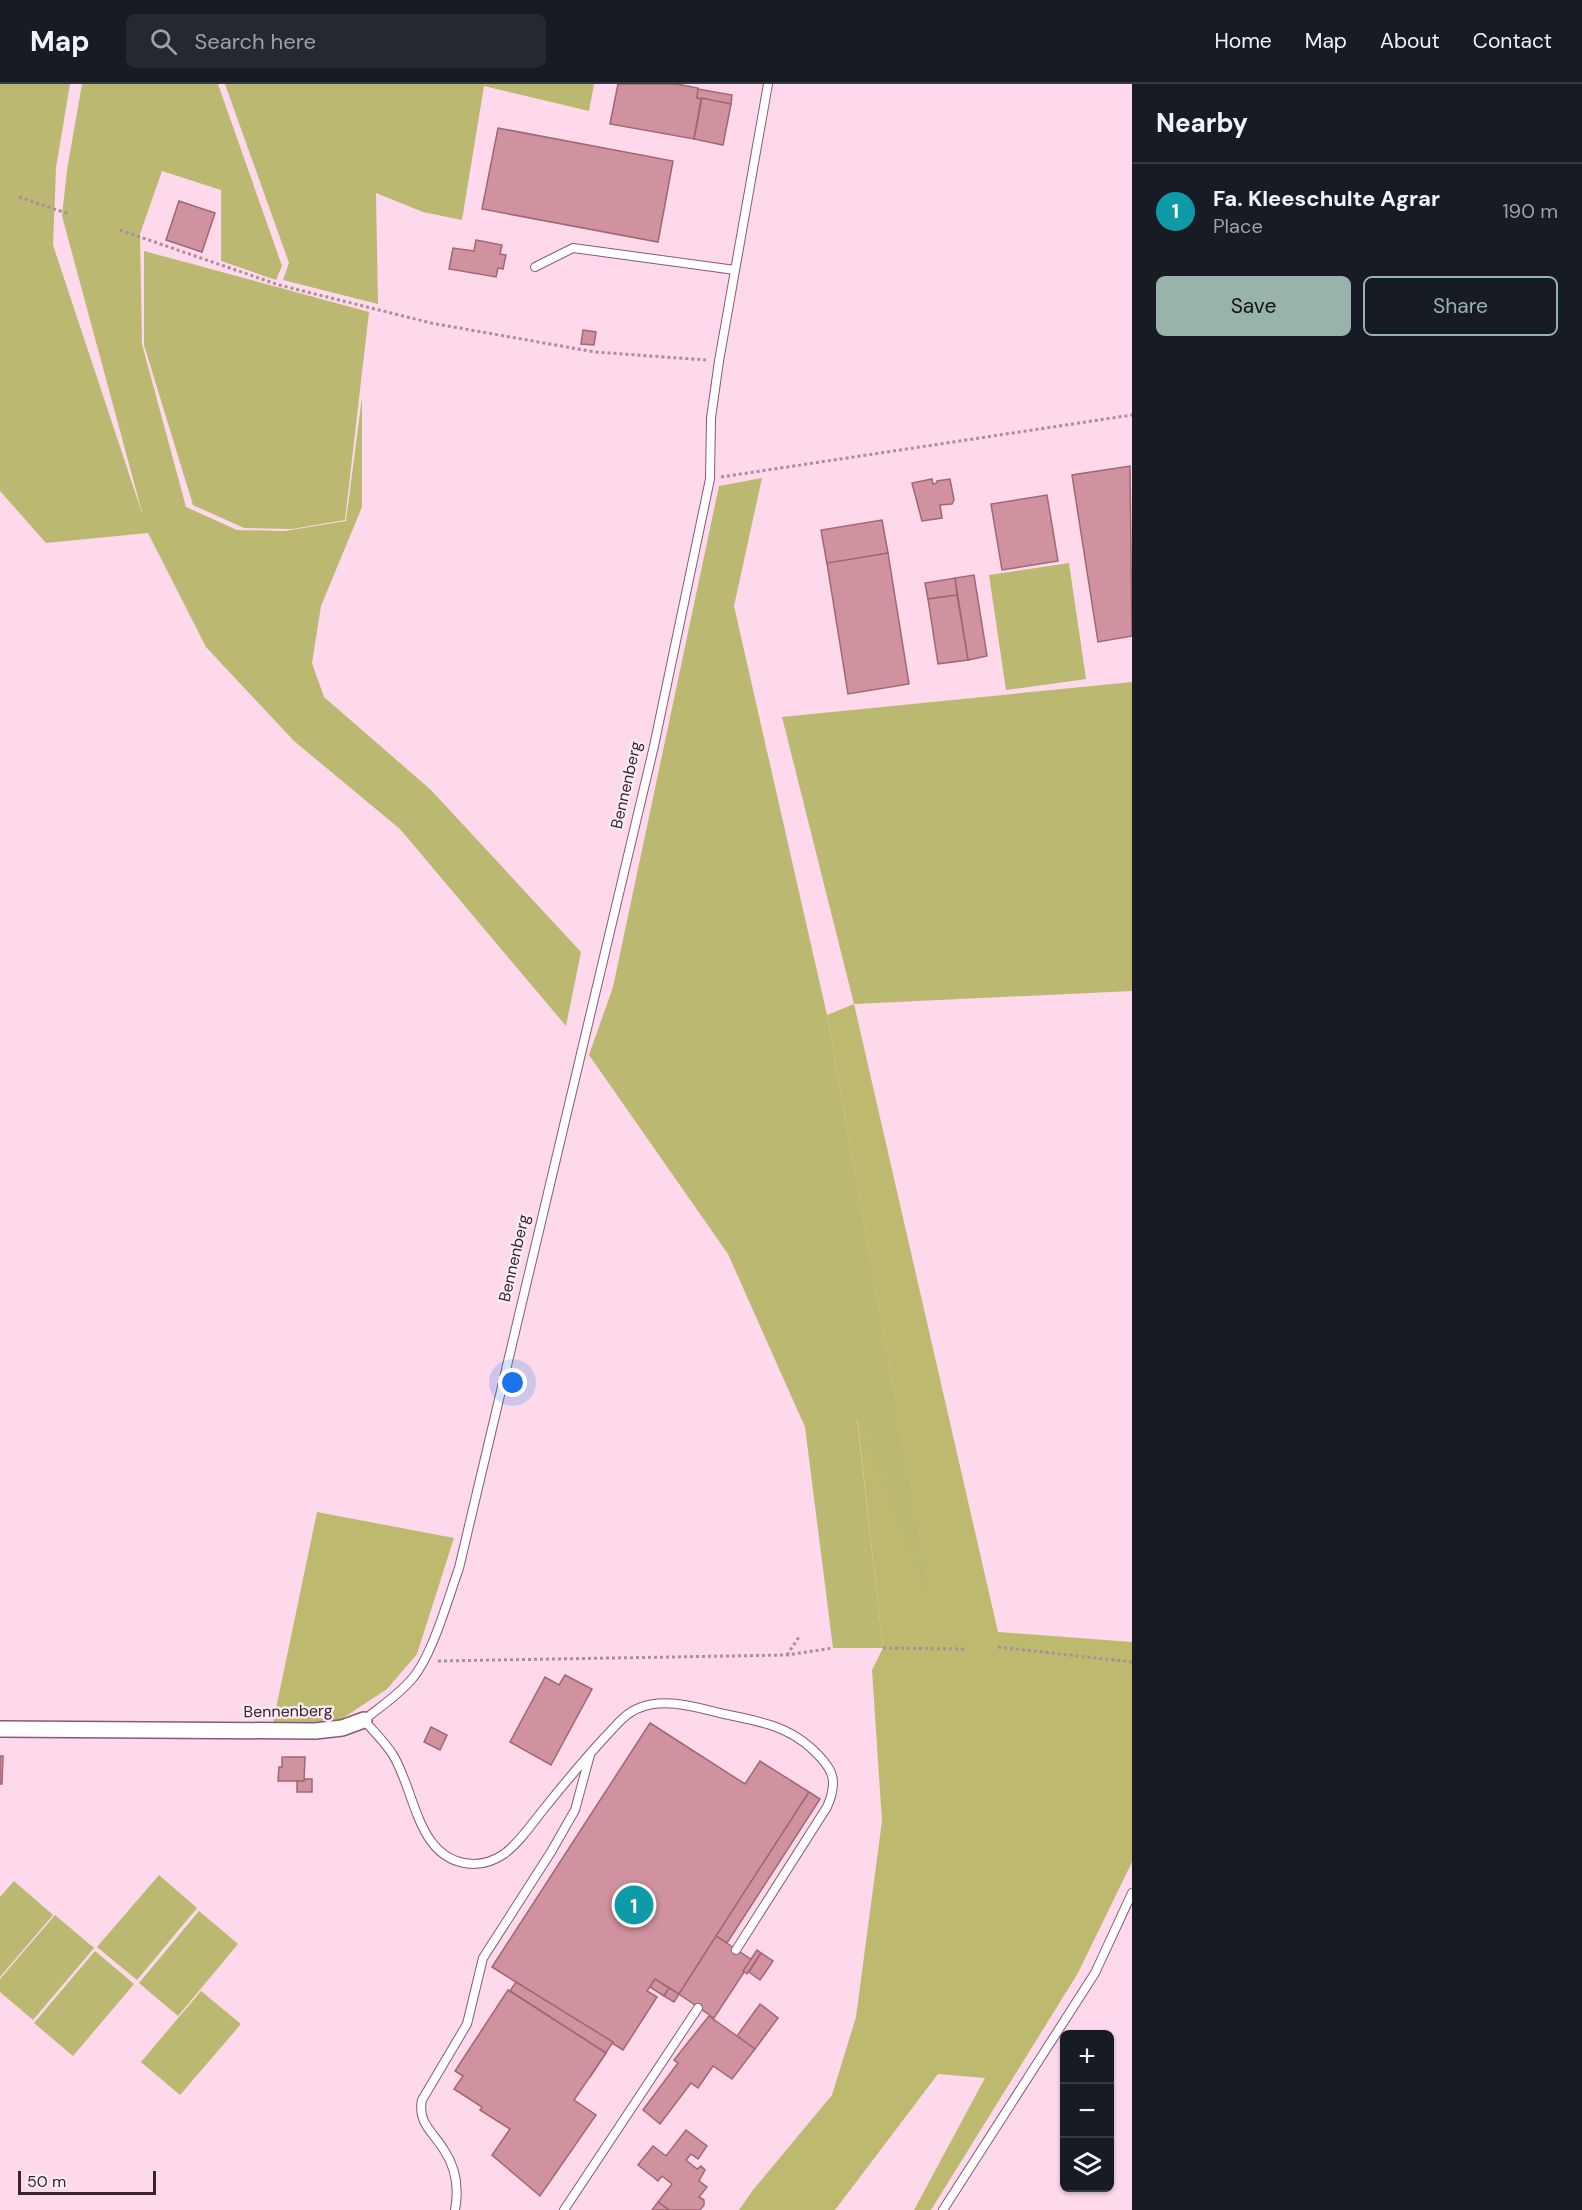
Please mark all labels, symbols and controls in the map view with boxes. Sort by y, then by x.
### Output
search box [126,14,546,68]
text: Map [30,23,90,60]
icon: search [147,25,180,58]
text: Search here [195,27,316,56]
text: Home [1214,27,1272,55]
text: Map [1305,27,1347,55]
text: About [1380,27,1440,55]
text: Contact [1473,27,1552,55]
text: Nearby [1156,106,1248,140]
text: Fa. Kleeschulte Agrar [1213,184,1440,213]
text: 1 [1172,198,1179,224]
text: 190 m [1502,198,1558,224]
text: Place [1213,213,1263,239]
button: Save [1156,276,1351,336]
button: Share [1363,276,1558,336]
street label: Bennenberg [606,739,646,831]
street label: Bennenberg [494,1212,534,1304]
your location [498,1368,527,1397]
street label: Bennenberg [243,1700,333,1722]
pin: 1 [614,1882,654,1928]
map controls [1060,2030,1114,2192]
button: + [1060,2030,1114,2084]
button: − [1060,2084,1114,2138]
button: layers [1060,2138,1114,2192]
scale bar [18,2168,156,2196]
text: 50 m [27,2171,66,2192]

